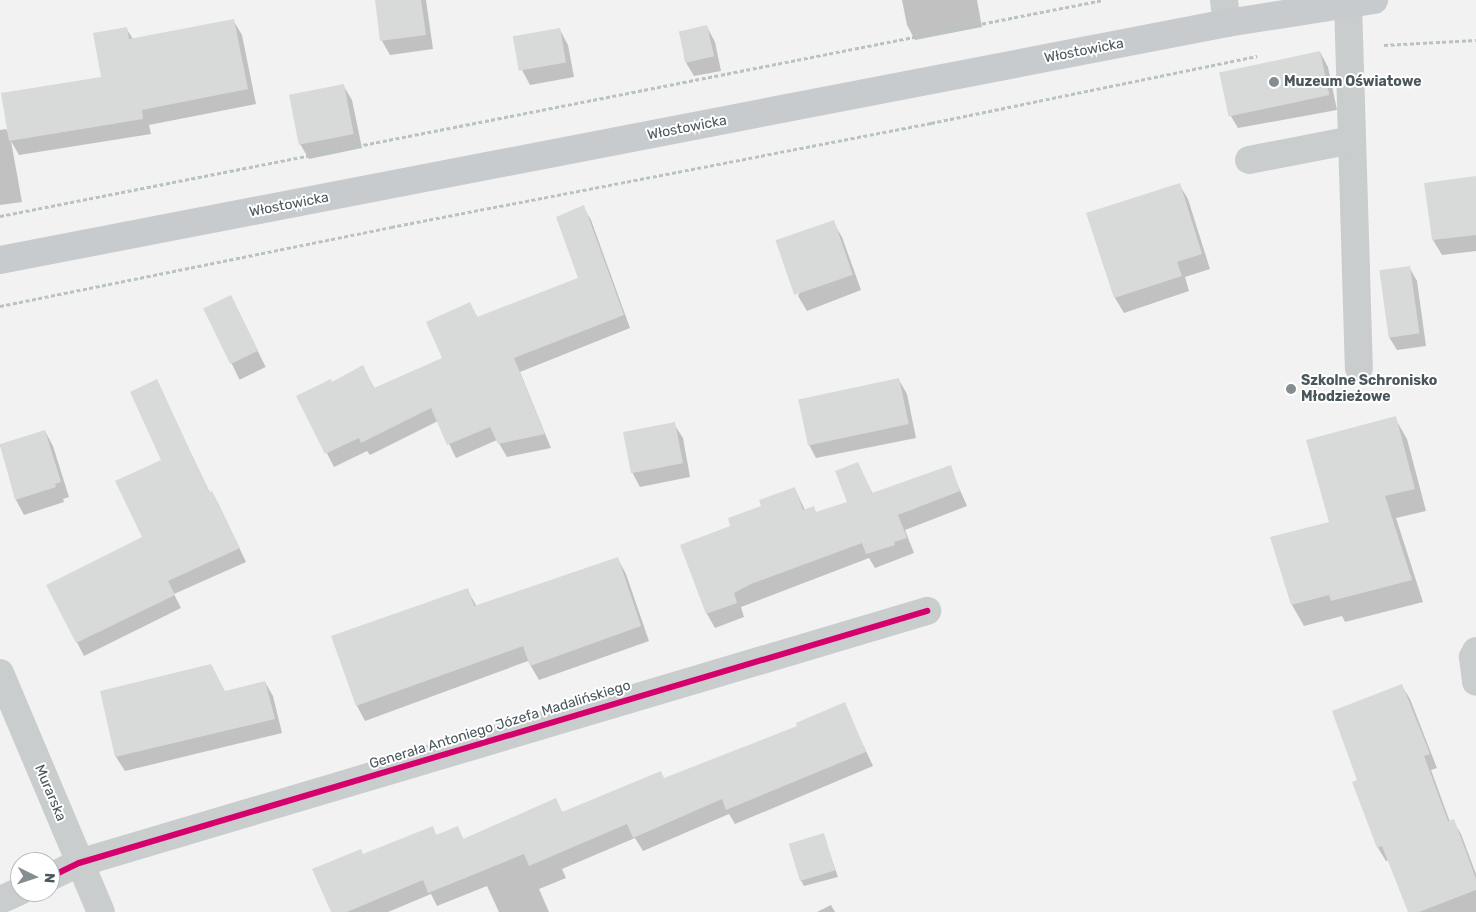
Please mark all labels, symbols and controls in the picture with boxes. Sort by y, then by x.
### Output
street label: Włostowicka [1043,35,1125,67]
place label: Muzeum Oświatowe [1284,74,1421,90]
marker: Muzeum Oświatowe [1268,76,1280,88]
street label: Włostowicka [646,112,728,144]
street label: Włostowicka [248,189,330,221]
place label: Szkolne Schronisko Młodzieżowe [1301,373,1437,406]
marker: Szkolne Schronisko Młodzieżowe [1285,383,1297,395]
street label: Generała Antoniego Józefa Madalińskiego [367,677,633,773]
street label: Murarska [31,762,69,824]
north arrow [10,852,60,902]
text: N [41,872,58,884]

